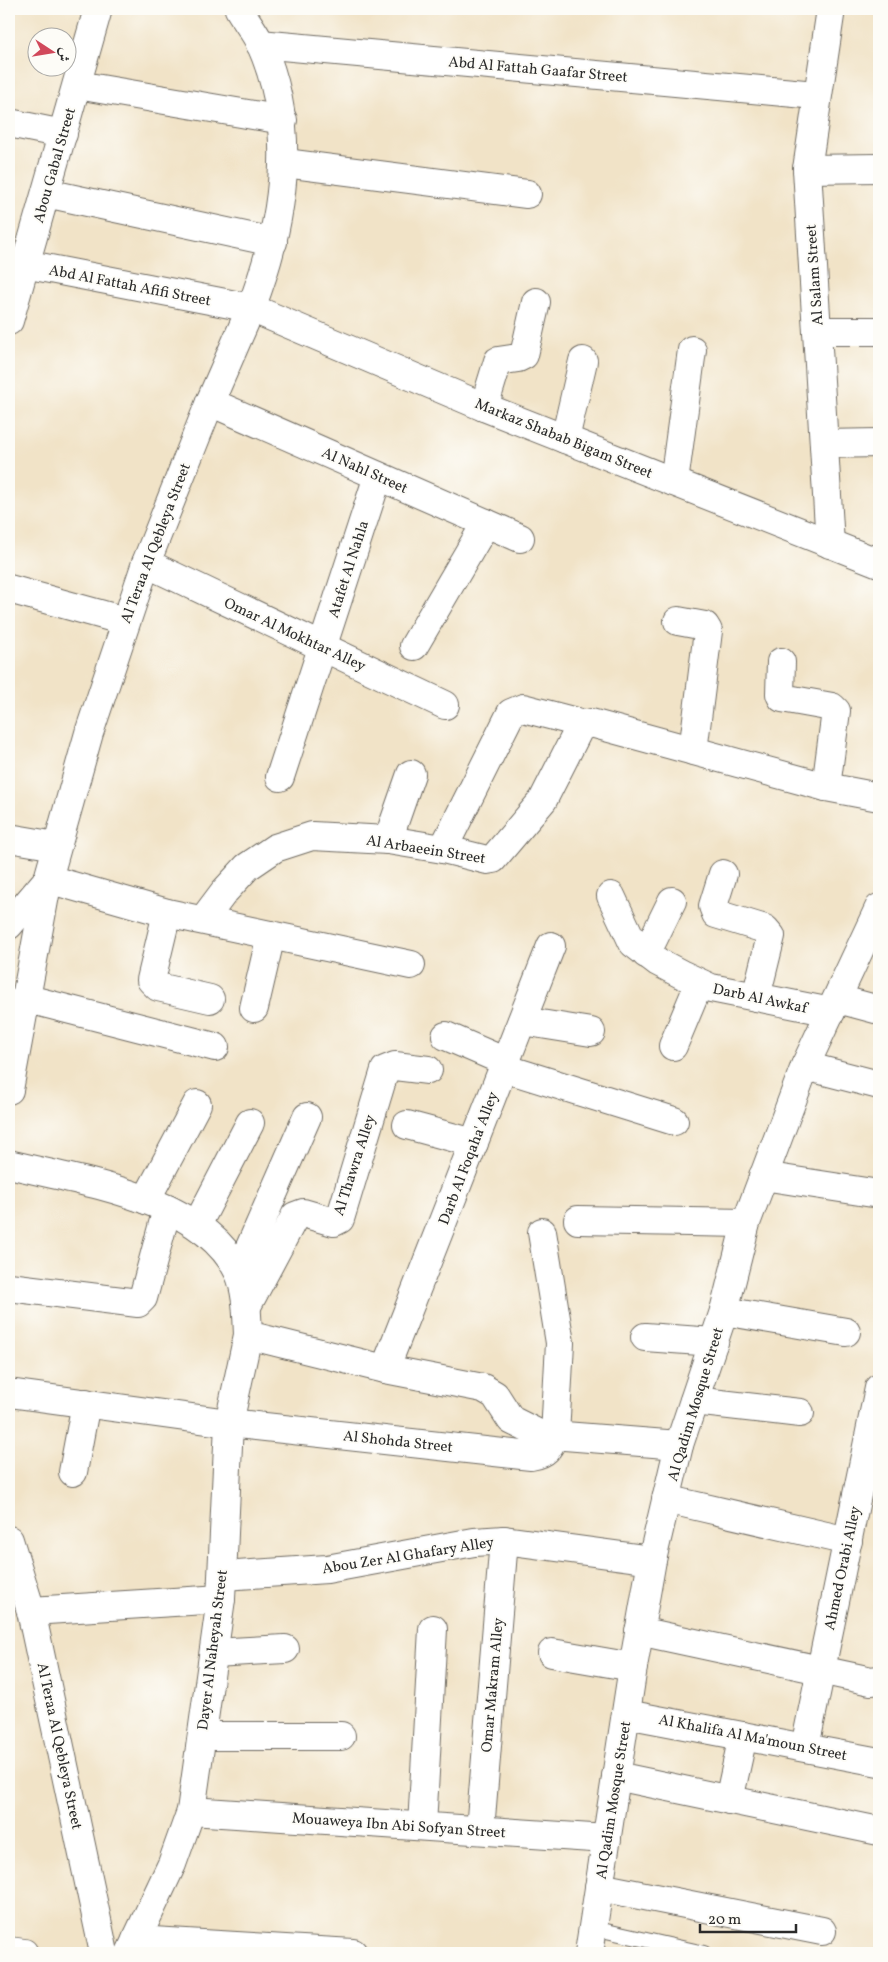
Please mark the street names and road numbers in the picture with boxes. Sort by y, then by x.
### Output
street label: Abd Al Fattah Gaafar Street [447,52,628,89]
street label: Abou Gabal Street [29,105,82,226]
street label: Al Salam Street [801,224,830,326]
street label: Abd Al Fattah Afifi Street [47,260,213,312]
street label: Markaz Shabab Bigam Street [471,394,655,485]
street label: Al Nahl Street [318,443,411,500]
street label: Al Teraa Al Qebleya Street [116,460,197,627]
street label: Atafet Al Nahla [324,518,375,621]
street label: Omar Al Mokhtar Alley [220,593,369,677]
street label: Al Arbaeein Street [365,831,487,870]
street label: Darb Al Awkaf [711,979,811,1020]
street label: Darb Al Foqaha' Alley [434,1089,505,1228]
street label: Al Thawra Alley [329,1112,382,1219]
street label: Al Qadim Mosque Street [663,1325,730,1484]
street label: Al Shohda Street [342,1426,454,1459]
street label: Ahmed Orabi Alley [820,1504,867,1632]
street label: Abou Zer Al Ghafary Alley [321,1533,496,1580]
street label: Dayer Al Naheyah Street [193,1569,234,1732]
street label: Omar Makram Alley [477,1617,510,1753]
street label: Al Teraa Al Qebleya Street [31,1661,86,1832]
street label: Al Khalifa Al Ma'moun Street [657,1710,849,1767]
street label: Al Qadim Mosque Street [592,1720,637,1881]
street label: Mouaweya Ibn Abi Sofyan Street [291,1809,506,1844]

